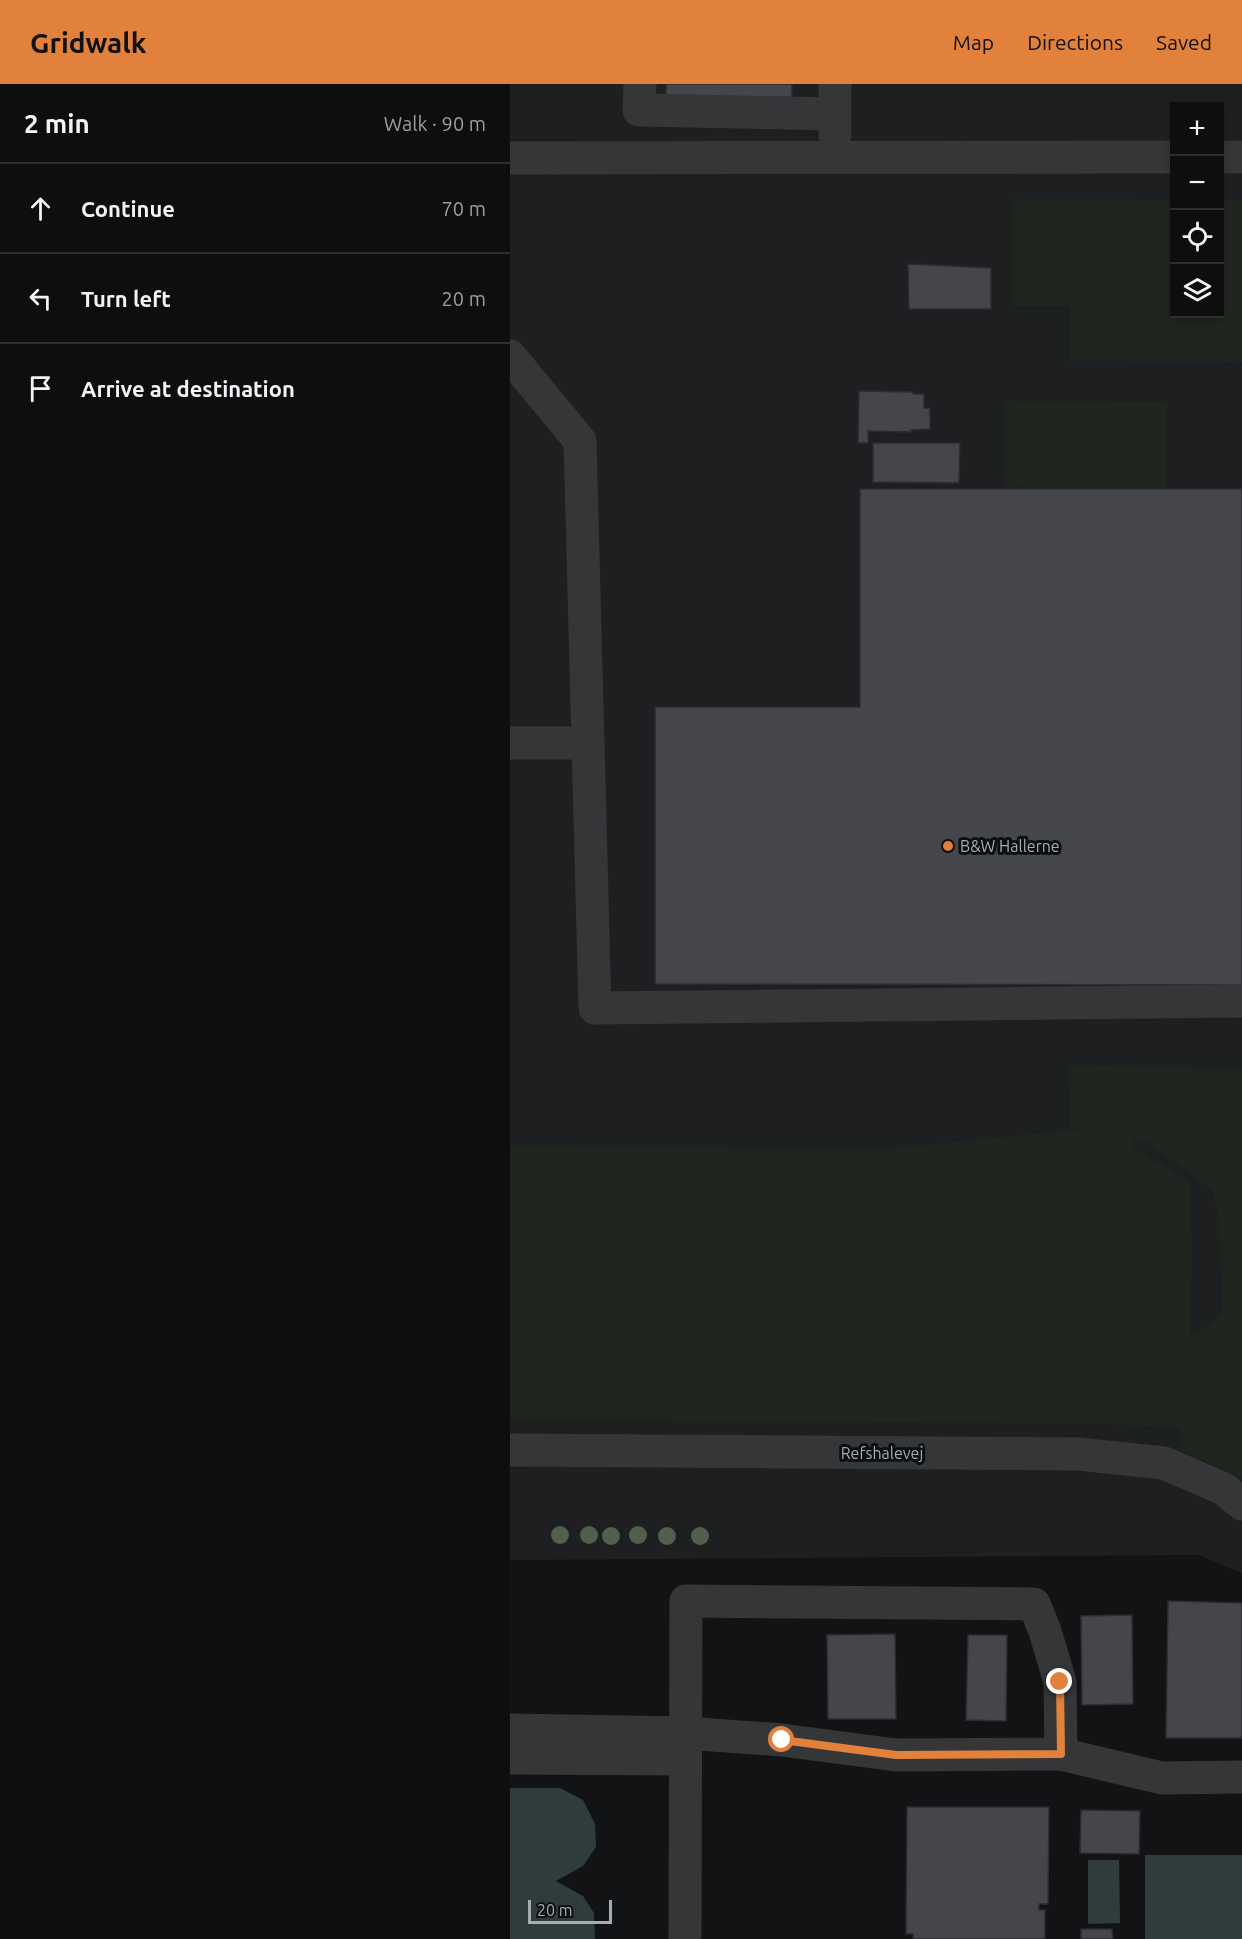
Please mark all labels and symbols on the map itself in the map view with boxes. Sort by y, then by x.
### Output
place label: B&W Hallerne [960,837,1060,855]
marker: B&W Hallerne [941,839,955,853]
street label: Refshalevej [841,1444,923,1462]
route end [1046,1668,1072,1694]
route start [768,1726,794,1752]
scale bar [528,1897,612,1924]

